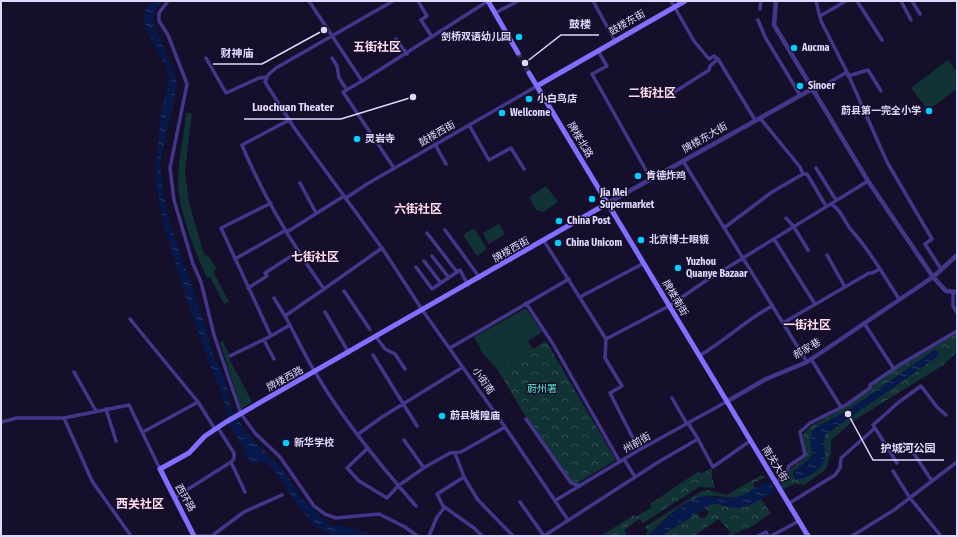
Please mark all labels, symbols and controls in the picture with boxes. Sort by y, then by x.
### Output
street label: 鼓楼东街 [607,8,647,38]
callout: 鼓楼 [561,12,599,35]
text: 鼓楼 [569,18,591,31]
place label: 剑桥双语幼儿园 [441,30,511,43]
marker: 剑桥双语幼儿园 [514,32,524,42]
district label: 五街社区 [353,40,401,54]
callout: 财神庙 [213,41,262,64]
place label: Aucma [801,42,830,54]
marker: Aucma [789,43,799,53]
text: 财神庙 [221,47,254,60]
place label: Sinoer [808,80,835,92]
marker: Sinoer [795,81,805,91]
district label: 二街社区 [628,86,676,100]
place label: 小白鸟店 [537,93,577,105]
marker: 小白鸟店 [524,94,534,104]
callout: Luochuan Theater [244,96,341,119]
text: Luochuan Theater [252,101,335,114]
place label: 蔚县第一完全小学 [841,105,921,117]
marker: 蔚县第一完全小学 [924,106,934,116]
place label: Wellcome [510,107,550,119]
marker: Wellcome [497,108,507,118]
street label: 鼓楼西街 [417,119,457,149]
street label: 牌楼北路 [565,120,595,160]
street label: 牌楼东大街 [680,120,730,156]
place label: 灵岩寺 [365,133,395,145]
marker: 灵岩寺 [352,134,362,144]
place label: 肯德炸鸡 [646,169,686,182]
marker: 肯德炸鸡 [633,171,643,181]
place label: Jia Mei Supermarket [599,187,655,211]
marker: Jia Mei Supermarket [587,194,597,204]
district label: 六街社区 [394,202,442,216]
place label: China Post [567,215,611,227]
marker: China Post [554,216,564,226]
place label: 北京博士眼镜 [649,233,709,246]
street label: 牌楼西街 [491,235,531,265]
marker: 北京博士眼镜 [636,235,646,245]
place label: China Unicom [566,237,622,249]
marker: China Unicom [553,238,563,248]
district label: 七街社区 [291,250,339,264]
place label: Yuzhou Quanye Bazaar [685,256,748,280]
marker: Yuzhou Quanye Bazaar [673,263,683,273]
street label: 牌楼南街 [660,278,690,318]
district label: 一街社区 [783,318,831,332]
street label: 郝家巷 [791,336,823,362]
street label: 牌楼西路 [265,364,305,394]
street label: 小街南 [469,365,497,397]
park label: 蔚州署 [527,383,557,395]
place label: 蔚县城隍庙 [450,409,500,422]
marker: 蔚县城隍庙 [437,411,447,421]
street label: 州前街 [621,430,653,456]
place label: 新华学校 [294,436,334,449]
callout: 护城河公园 [873,437,944,460]
marker: 新华学校 [281,438,291,448]
text: 护城河公园 [881,442,936,455]
street label: 南关大街 [759,444,791,484]
street label: 西环路 [172,482,198,514]
district label: 西关社区 [116,497,164,511]

